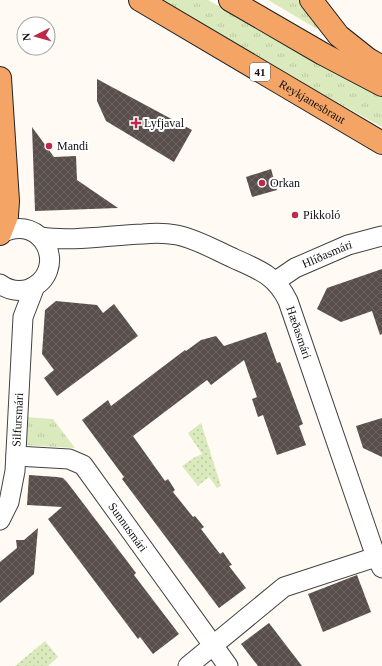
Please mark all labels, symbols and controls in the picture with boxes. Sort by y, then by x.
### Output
north arrow [16,16,56,56]
text: N [20,32,32,42]
road number: 41 [250,63,270,81]
street label: Reykjanesbraut [276,77,348,127]
place label: Lyfjaval [144,116,185,130]
marker: Lyfjaval [131,118,141,128]
place label: Mandi [57,139,89,153]
marker: Mandi [44,141,54,151]
place label: Orkan [270,176,300,190]
marker: Orkan [257,178,267,188]
place label: Pikkoló [303,208,340,222]
marker: Pikkoló [290,210,300,220]
street label: Hlíðasmári [300,237,354,271]
street label: Hæðasmári [283,304,315,361]
street label: Silfursmári [9,392,26,447]
street label: Sunnusmári [105,500,151,555]

